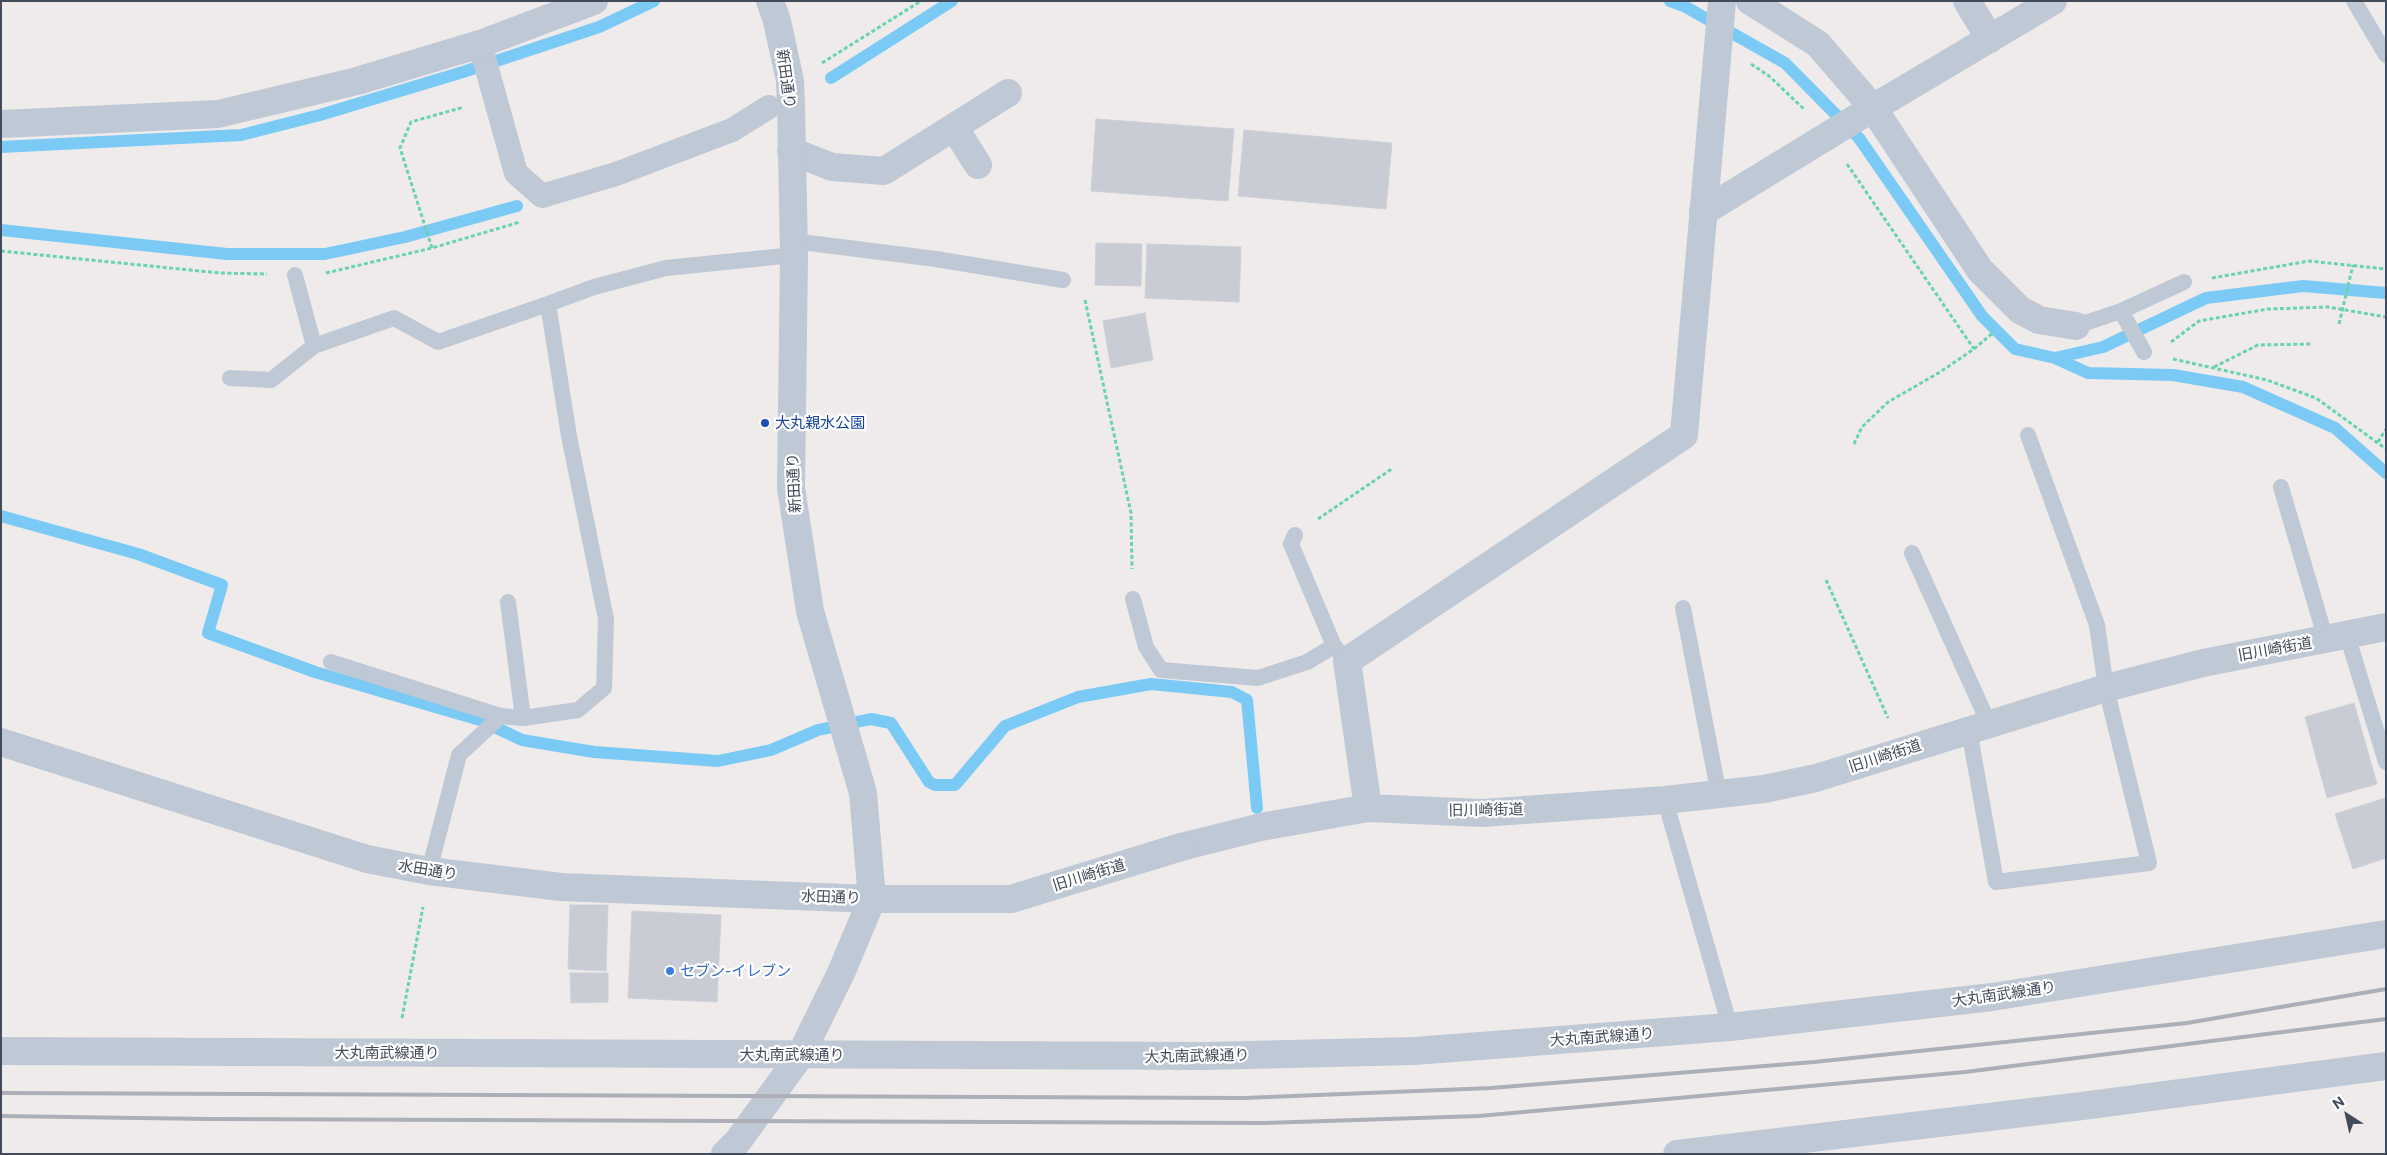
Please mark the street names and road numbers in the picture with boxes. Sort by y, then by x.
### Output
street label: 新田通り [773,48,799,110]
street label: 新田通り [783,453,805,513]
street label: 旧川崎街道 [2237,634,2313,664]
street label: 旧川崎街道 [1847,736,1923,776]
street label: 旧川崎街道 [1448,800,1524,820]
street label: 旧川崎街道 [1051,855,1127,895]
street label: 水田通り [397,856,459,884]
street label: 水田通り [801,887,861,907]
street label: 大丸南武線通り [1951,978,2057,1010]
street label: 大丸南武線通り [1549,1024,1655,1050]
street label: 大丸南武線通り [335,1044,439,1062]
street label: 大丸南武線通り [740,1046,844,1064]
street label: 大丸南武線通り [1144,1046,1250,1066]

